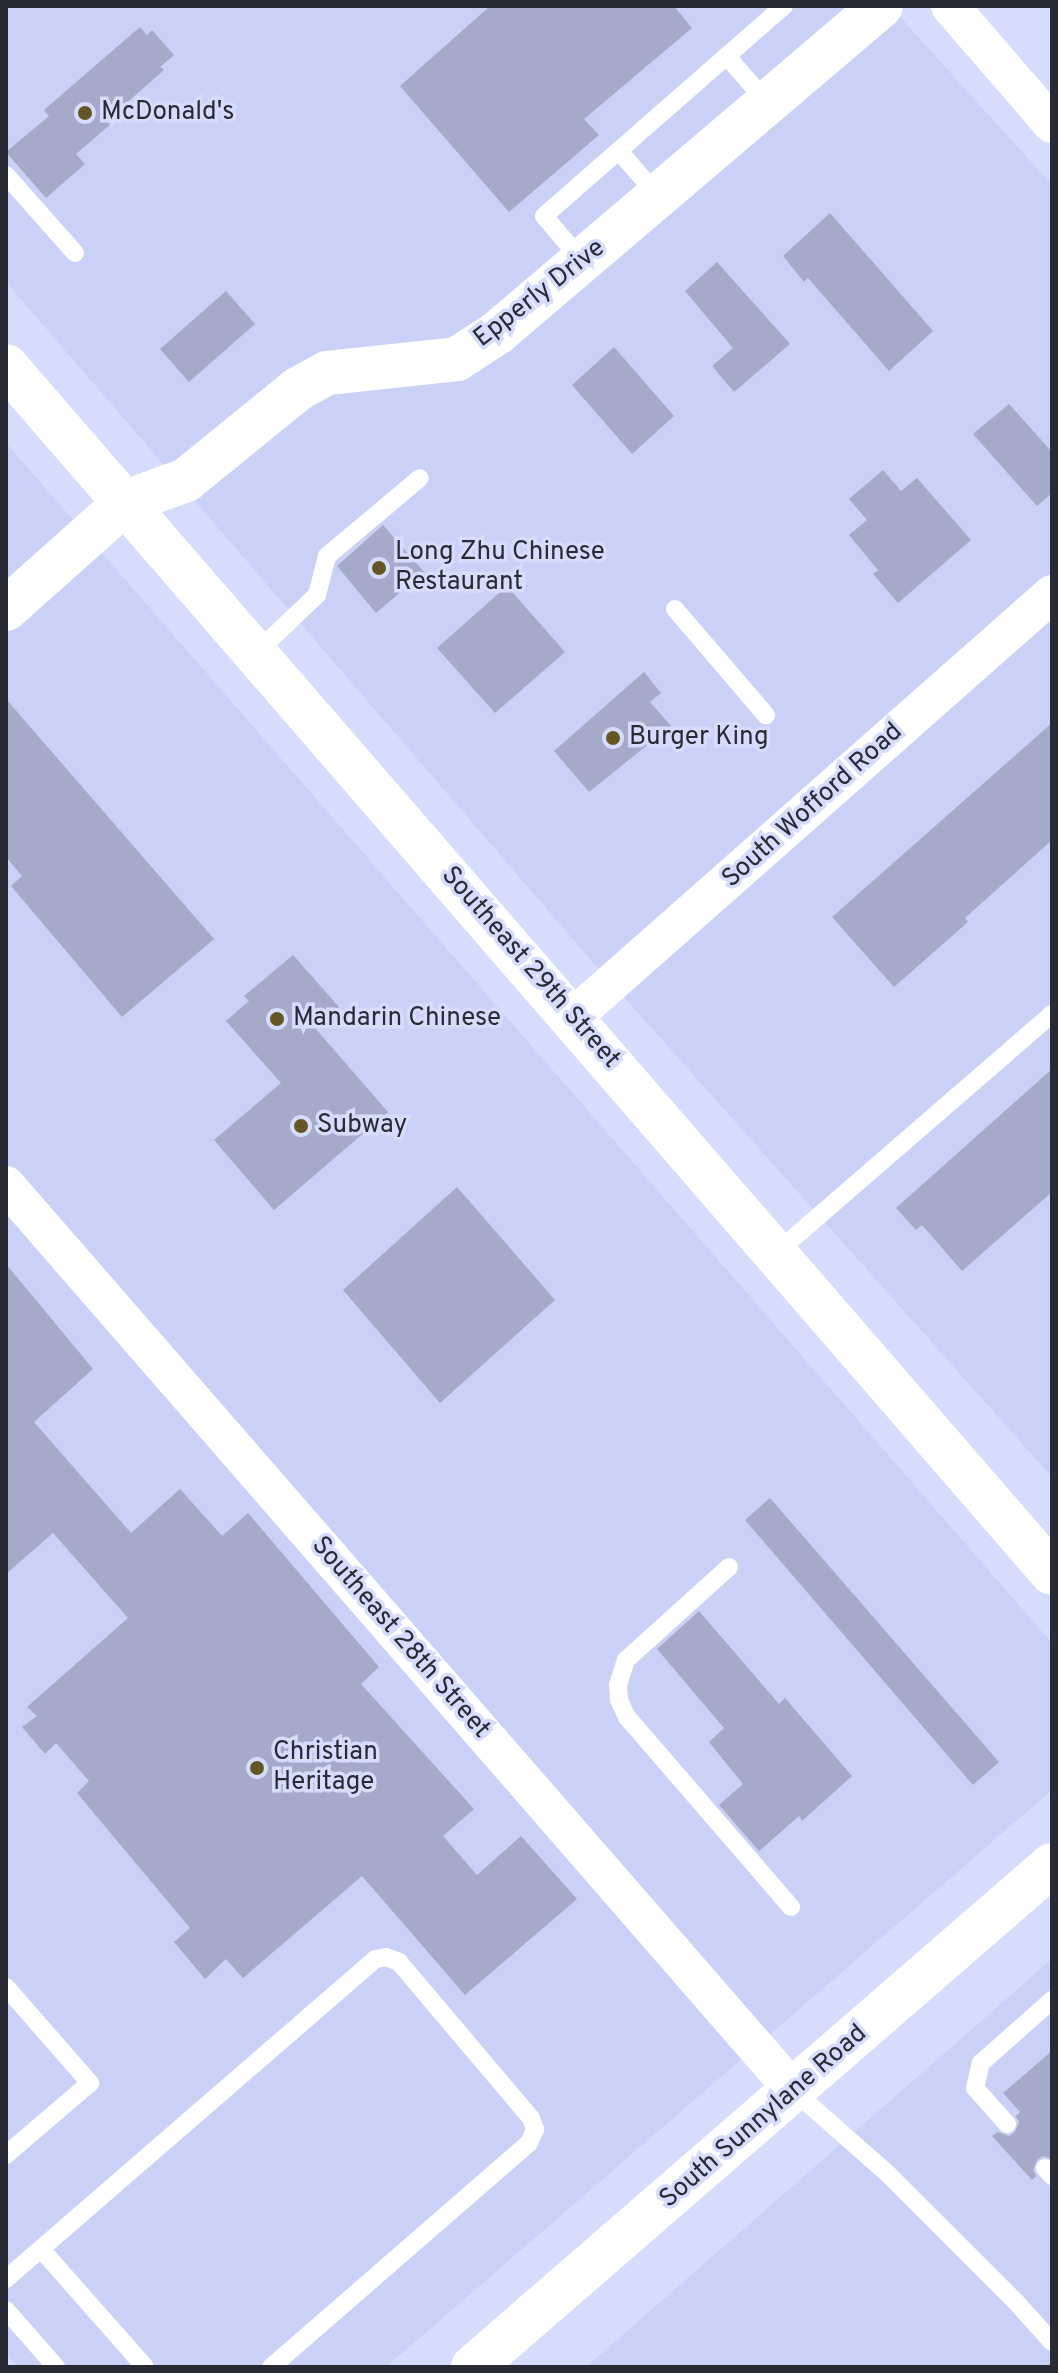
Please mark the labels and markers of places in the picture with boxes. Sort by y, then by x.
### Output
place label: McDonald's [101,97,234,129]
marker: McDonald's [76,104,94,122]
place label: Long Zhu Chinese Restaurant [395,537,605,598]
marker: Long Zhu Chinese Restaurant [370,559,388,577]
place label: Burger King [629,722,769,754]
marker: Burger King [604,729,622,747]
place label: Mandarin Chinese [293,1003,501,1035]
marker: Mandarin Chinese [268,1010,286,1028]
place label: Subway [317,1110,407,1142]
marker: Subway [292,1117,310,1135]
place label: Christian Heritage [273,1737,378,1798]
marker: Christian Heritage [248,1759,266,1777]

